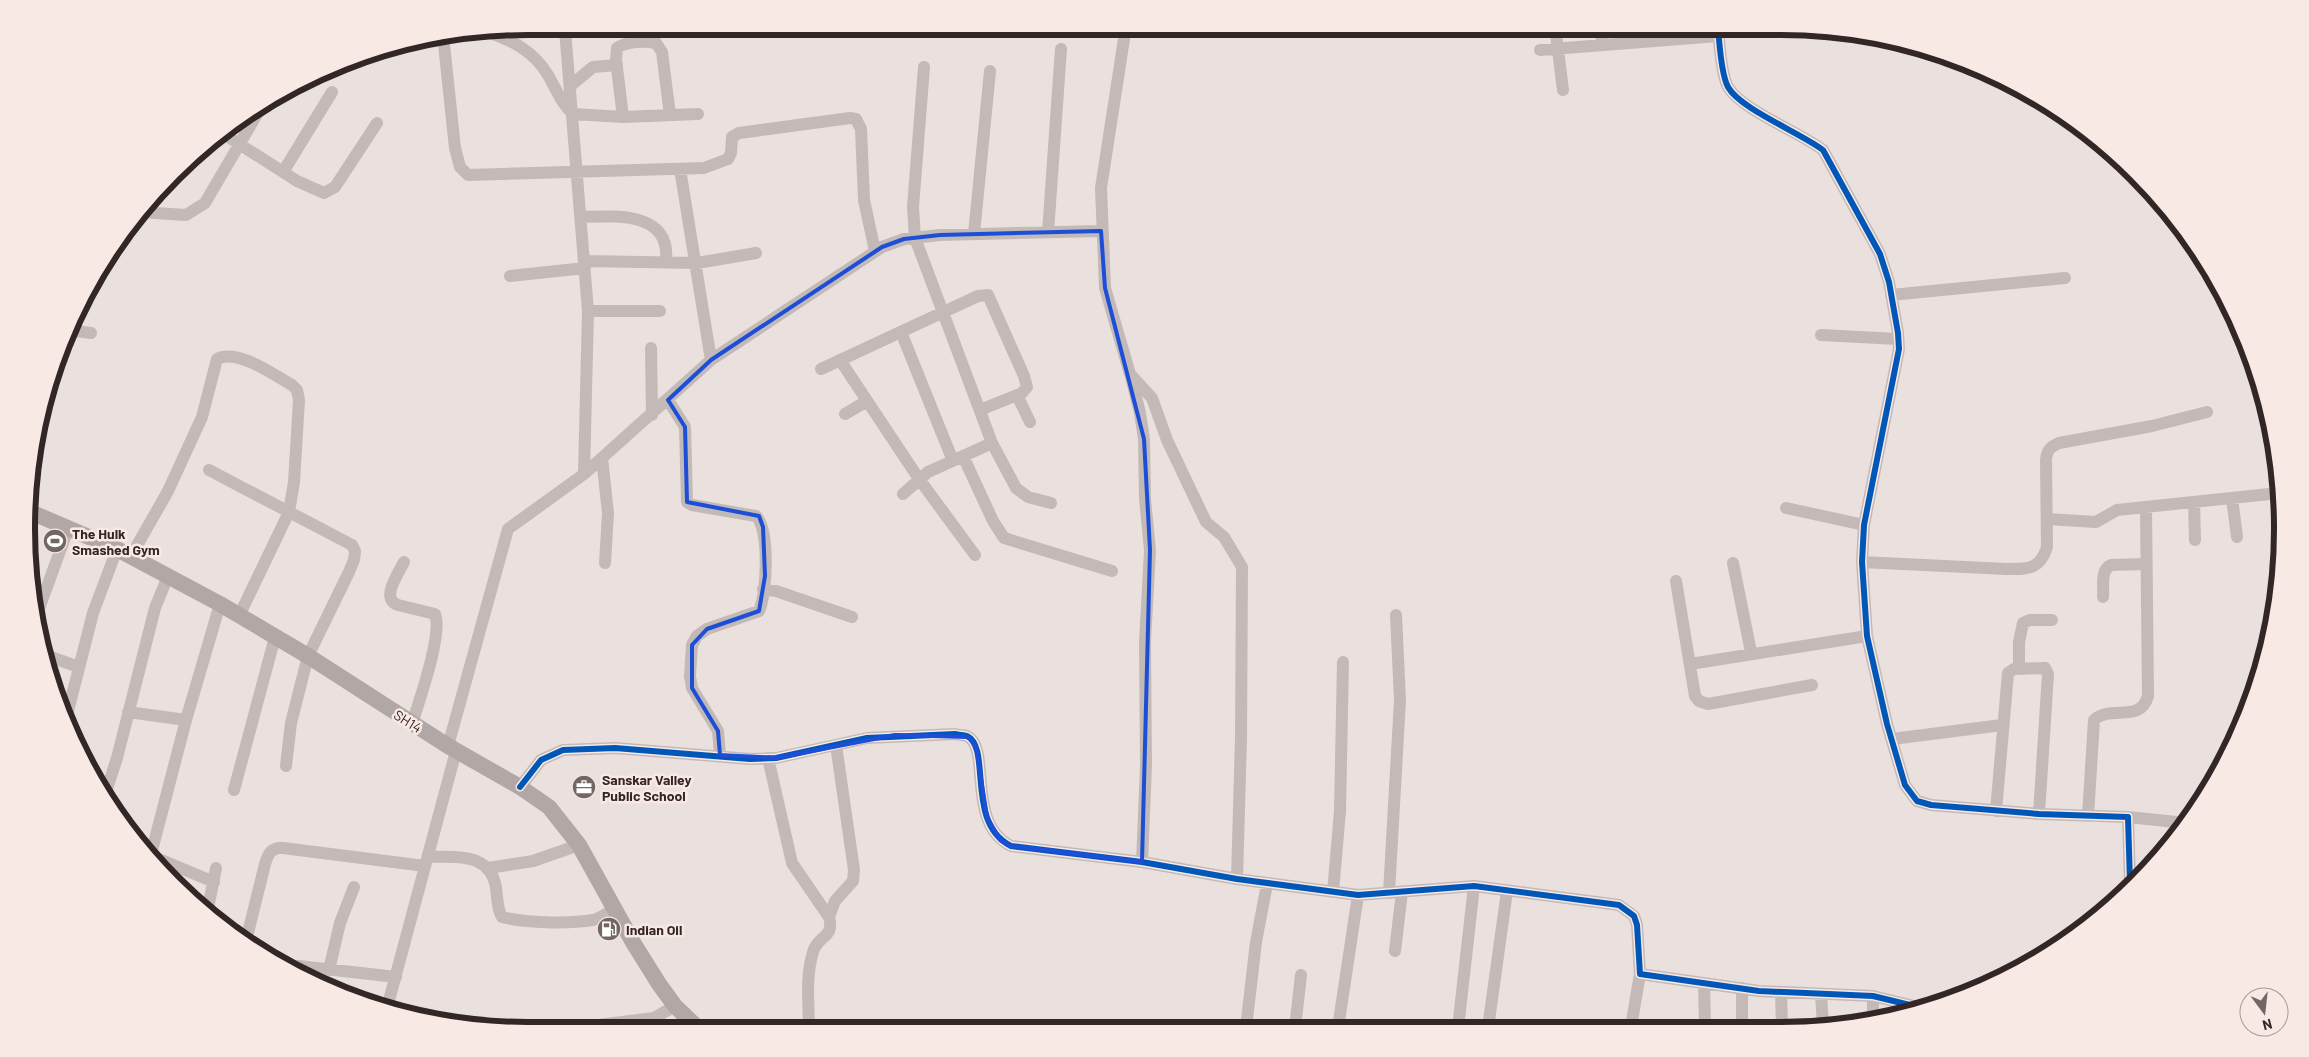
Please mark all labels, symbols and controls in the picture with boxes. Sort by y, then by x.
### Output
place label: The Hulk Smashed Gym [72,525,160,558]
sports icon: The Hulk Smashed Gym [42,528,68,554]
street label: SH14 [391,706,425,736]
place label: Sanskar Valley Public School [602,771,691,804]
office icon: Sanskar Valley Public School [571,774,597,800]
fuel station icon: Indian Oil [596,916,622,942]
place label: Indian Oil [626,921,682,938]
north arrow [2239,987,2289,1037]
text: N [2261,1016,2274,1034]

